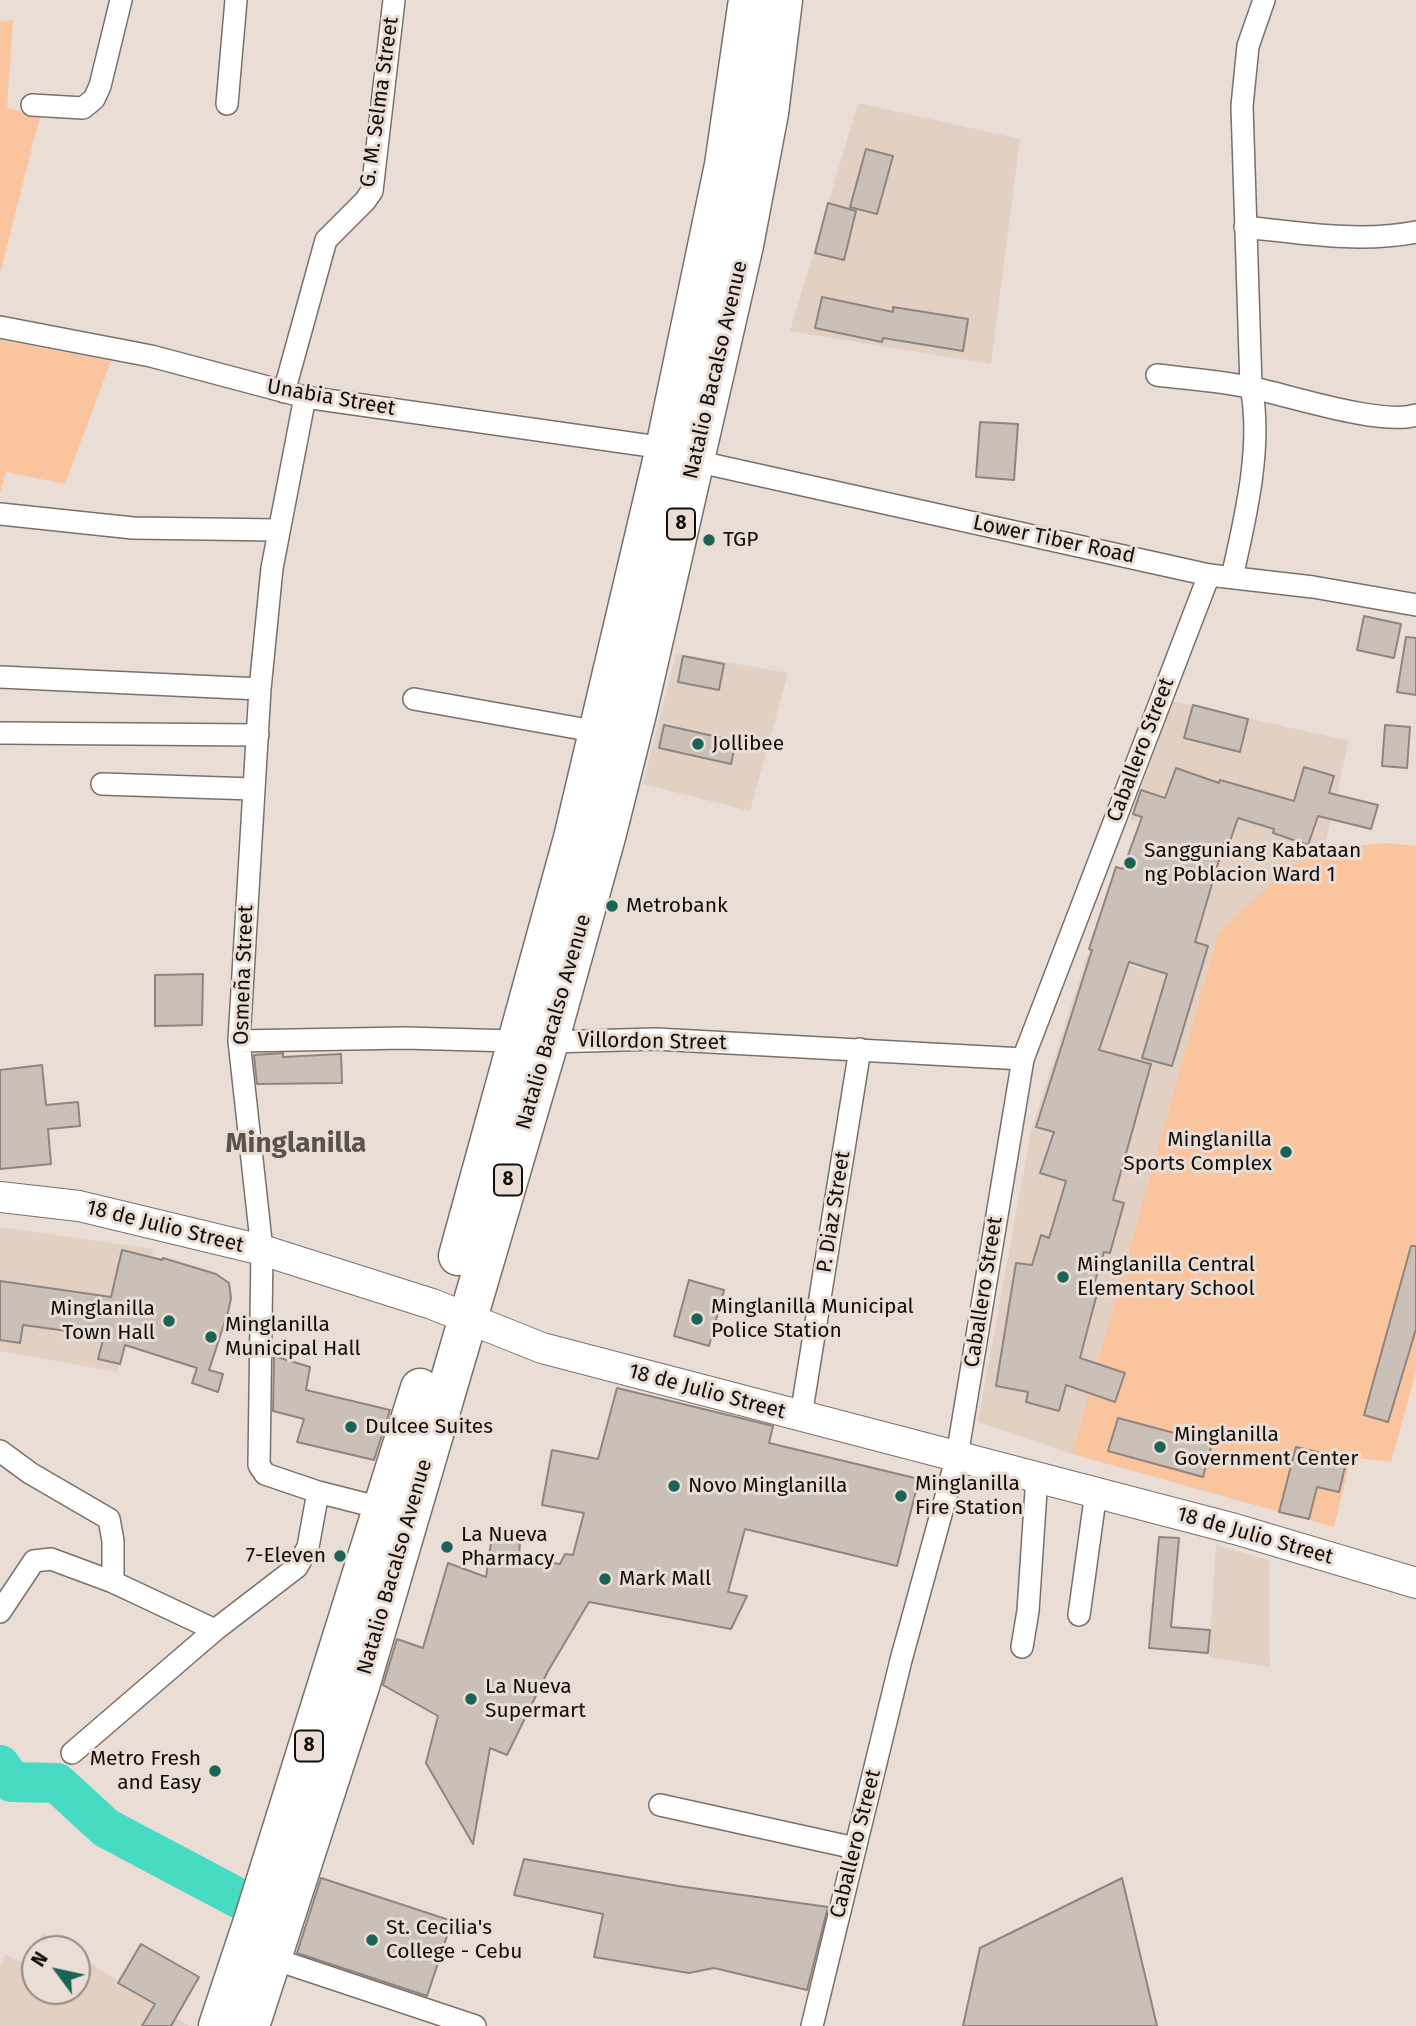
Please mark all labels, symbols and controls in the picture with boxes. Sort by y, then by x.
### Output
street label: G. M. Selma Street [356,15,404,189]
street label: Natalio Bacalso Avenue [679,259,753,481]
street label: Unabia Street [265,374,397,422]
road number: 8 [667,509,695,540]
street label: Lower Tiber Road [971,511,1137,569]
place label: TGP [723,527,759,553]
marker: TGP [701,532,717,548]
street label: Caballero Street [1102,674,1180,826]
place label: Jollibee [712,731,784,757]
marker: Jollibee [690,736,706,752]
place label: Sangguniang Kabataan ng Poblacion Ward 1 [1144,838,1361,888]
marker: Sangguniang Kabataan ng Poblacion Ward 1 [1122,855,1138,871]
place label: Metrobank [626,893,728,919]
marker: Metrobank [604,898,620,914]
street label: Osmeña Street [229,905,259,1045]
street label: Natalio Bacalso Avenue [511,911,597,1133]
street label: Villordon Street [577,1028,727,1056]
district label: Minglanilla [226,1127,366,1161]
place label: Minglanilla Sports Complex [1123,1127,1272,1177]
marker: Minglanilla Sports Complex [1278,1144,1294,1160]
street label: P. Diaz Street [812,1149,856,1275]
road number: 8 [494,1164,522,1196]
street label: 18 de Julio Street [84,1195,246,1259]
street label: Caballero Street [960,1215,1008,1369]
place label: Minglanilla Central Elementary School [1077,1252,1255,1302]
marker: Minglanilla Central Elementary School [1055,1269,1071,1285]
place label: Minglanilla Municipal Police Station [711,1294,914,1344]
place label: Minglanilla Town Hall [50,1296,155,1346]
marker: Minglanilla Municipal Police Station [689,1311,705,1327]
place label: Minglanilla Municipal Hall [225,1312,361,1362]
marker: Minglanilla Town Hall [161,1313,177,1329]
marker: Minglanilla Municipal Hall [203,1329,219,1345]
street label: 18 de Julio Street [626,1359,788,1425]
place label: Dulcee Suites [365,1414,493,1440]
marker: Dulcee Suites [343,1419,359,1435]
place label: Minglanilla Government Center [1174,1422,1358,1472]
marker: Minglanilla Government Center [1152,1439,1168,1455]
street label: Natalio Bacalso Avenue [352,1456,438,1678]
place label: Minglanilla Fire Station [915,1471,1023,1521]
place label: Novo Minglanilla [688,1473,847,1499]
marker: Novo Minglanilla [666,1478,682,1494]
marker: Minglanilla Fire Station [893,1488,909,1504]
street label: 18 de Julio Street [1174,1502,1336,1570]
place label: La Nueva Pharmacy [461,1522,554,1572]
marker: La Nueva Pharmacy [439,1539,455,1555]
place label: 7-Eleven [246,1543,326,1569]
marker: 7-Eleven [332,1548,348,1564]
place label: Mark Mall [619,1566,711,1592]
marker: Mark Mall [597,1571,613,1587]
place label: La Nueva Supermart [485,1674,586,1724]
marker: La Nueva Supermart [463,1691,479,1707]
road number: 8 [295,1730,323,1762]
place label: Metro Fresh and Easy [90,1746,201,1796]
marker: Metro Fresh and Easy [207,1763,223,1779]
street label: Caballero Street [825,1767,887,1921]
place label: St. Cecilia's College - Cebu [386,1915,522,1965]
marker: St. Cecilia's College - Cebu [364,1932,380,1948]
north arrow [21,1935,91,2005]
text: N [27,1948,53,1971]

